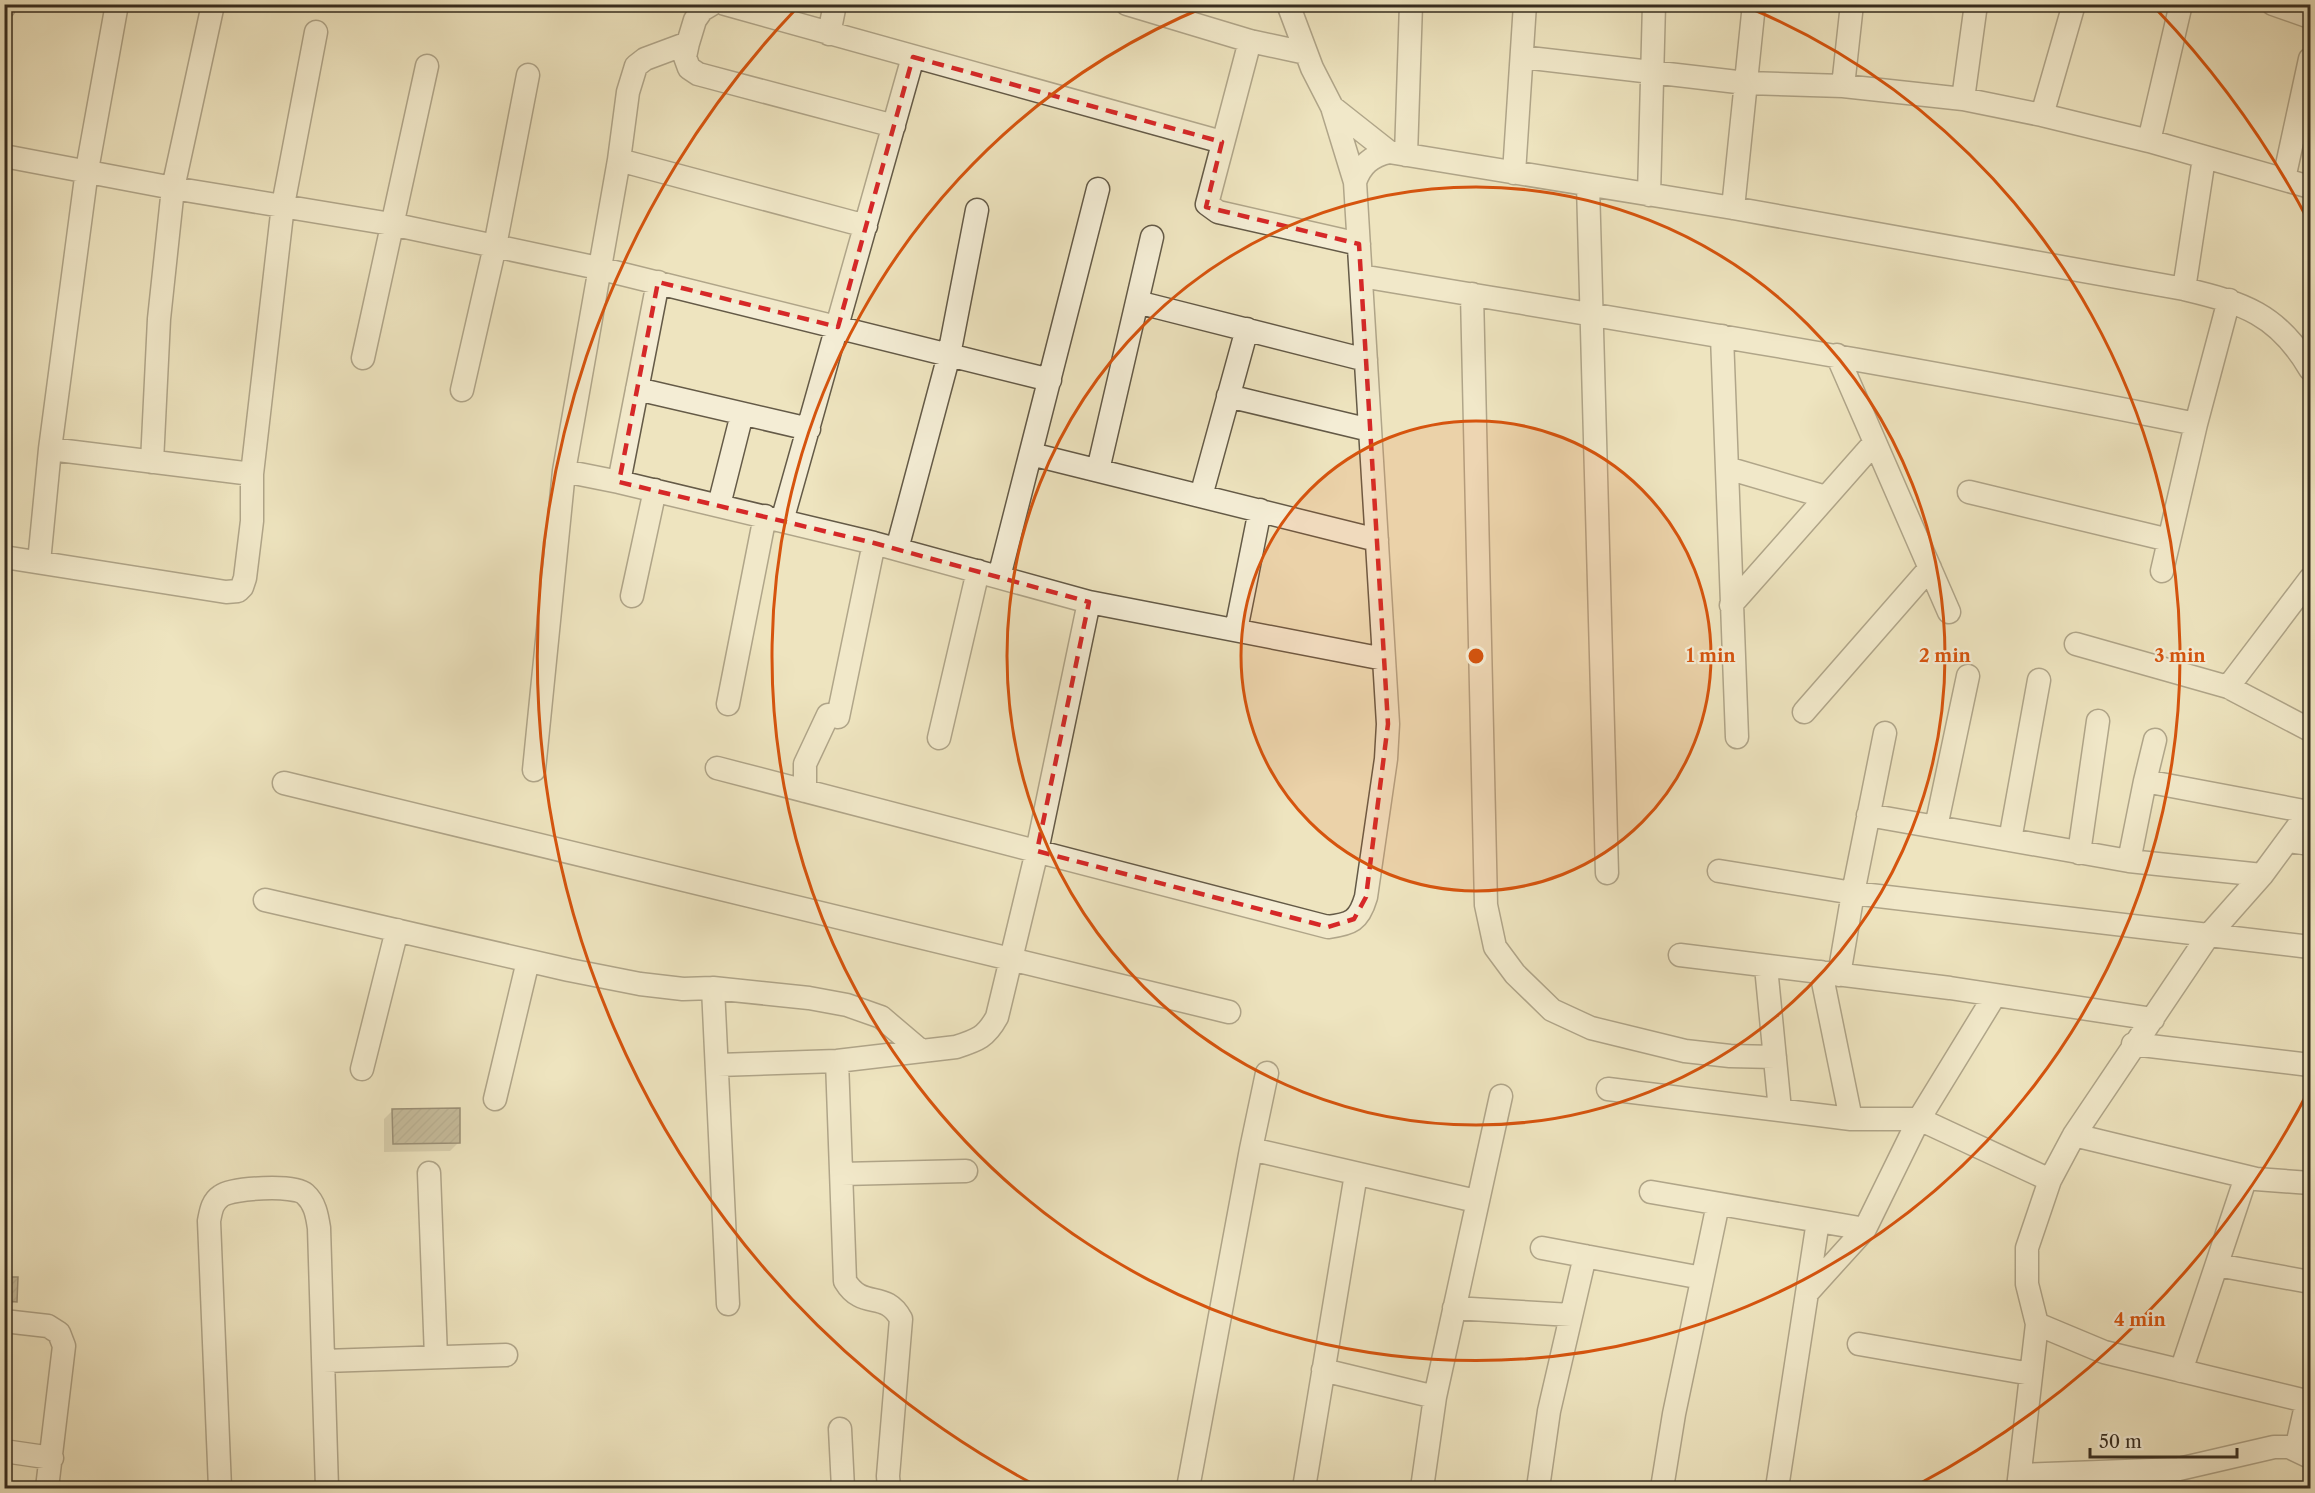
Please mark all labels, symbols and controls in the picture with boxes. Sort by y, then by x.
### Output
text: 1 min [1686,645,1736,667]
text: 2 min [1919,645,1972,667]
text: 3 min [2154,645,2206,667]
centre of rings [1466,646,1486,666]
text: 4 min [2114,1309,2167,1331]
scale bar [2090,1421,2237,1459]
text: 50 m [2099,1431,2142,1453]

